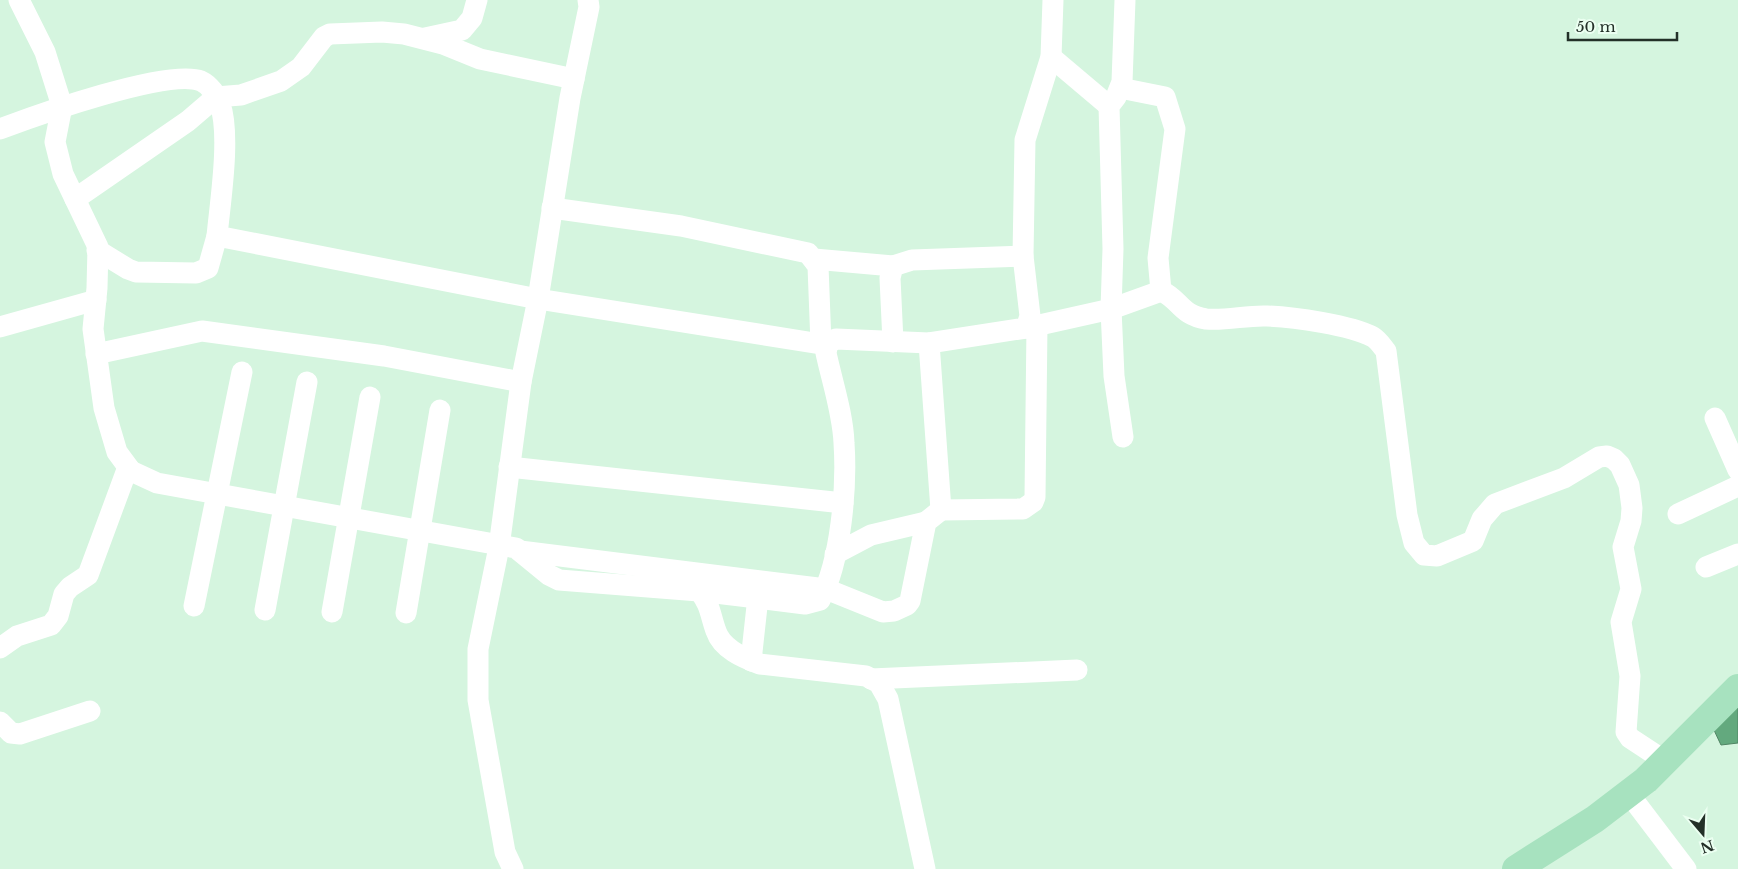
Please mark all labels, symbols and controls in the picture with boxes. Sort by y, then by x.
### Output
scale bar [1568,10,1677,42]
text: 50 m [1576,17,1616,36]
north arrow [1678,809,1728,859]
text: N [1698,836,1716,857]

